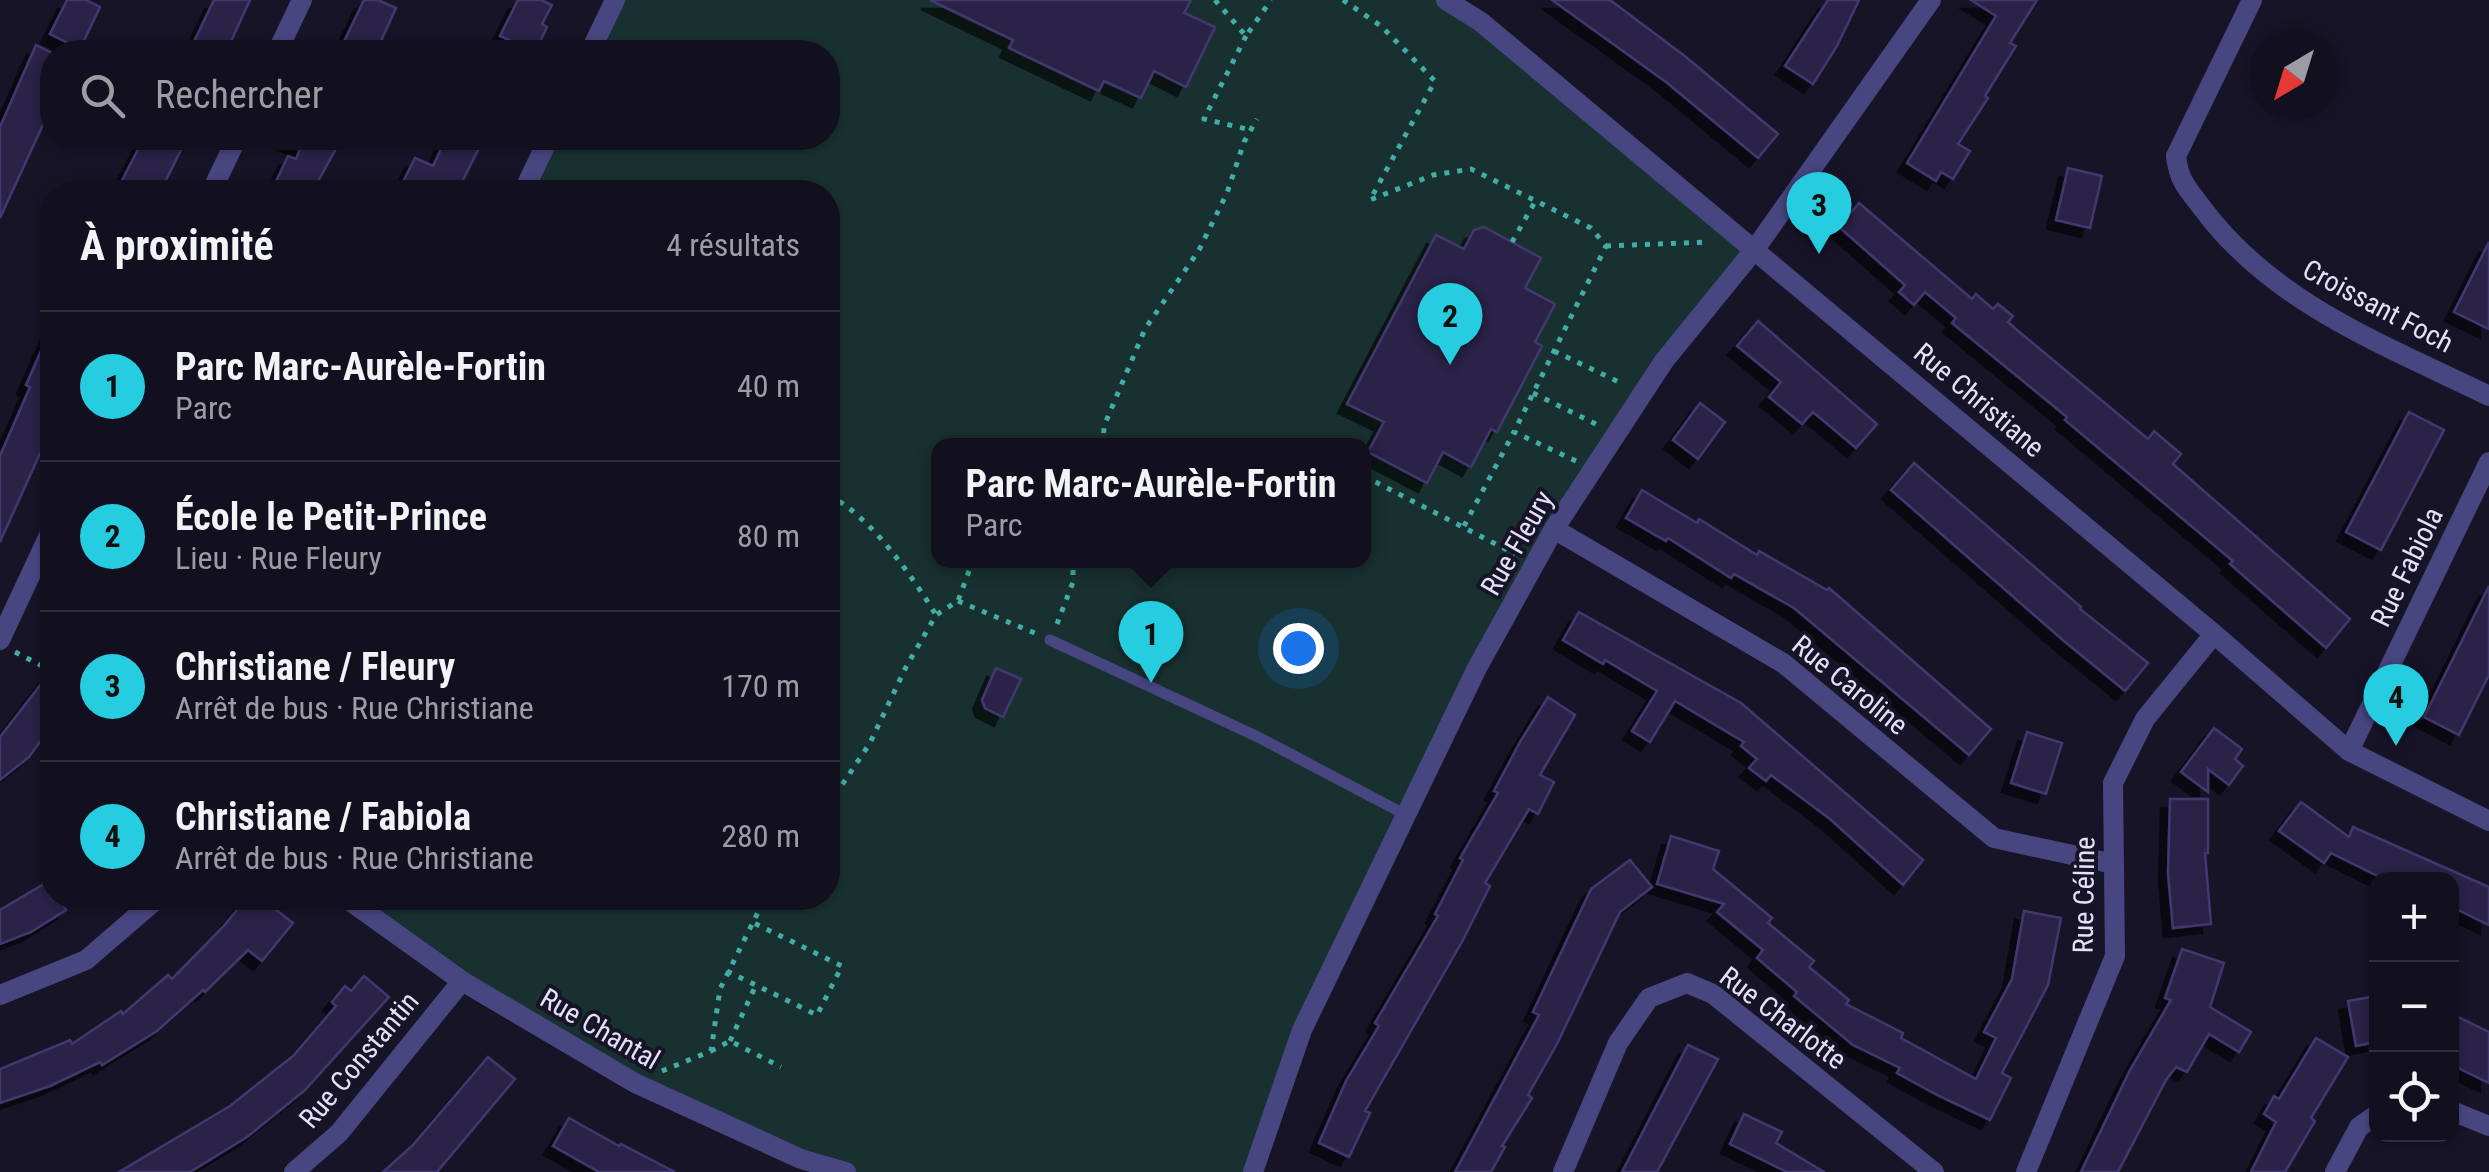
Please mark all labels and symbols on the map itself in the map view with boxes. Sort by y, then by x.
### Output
north arrow [2249,30,2339,120]
pin: 3 [1786,172,1852,254]
street label: Croissant Foch [2297,253,2459,359]
pin: 2 [1418,282,1482,365]
street label: Rue Christiane [1907,336,2051,464]
street label: Rue Fleury [1474,485,1560,601]
street label: Rue Fabiola [2364,502,2450,632]
pin: 1 [1118,600,1184,683]
your location [1273,623,1324,674]
street label: Rue Caroline [1786,628,1914,742]
pin: 4 [2364,664,2428,746]
street label: Rue Céline [2066,836,2102,954]
street label: Rue Charlotte [1713,960,1853,1076]
street label: Rue Chantal [534,982,666,1076]
street label: Rue Constantin [292,985,426,1135]

